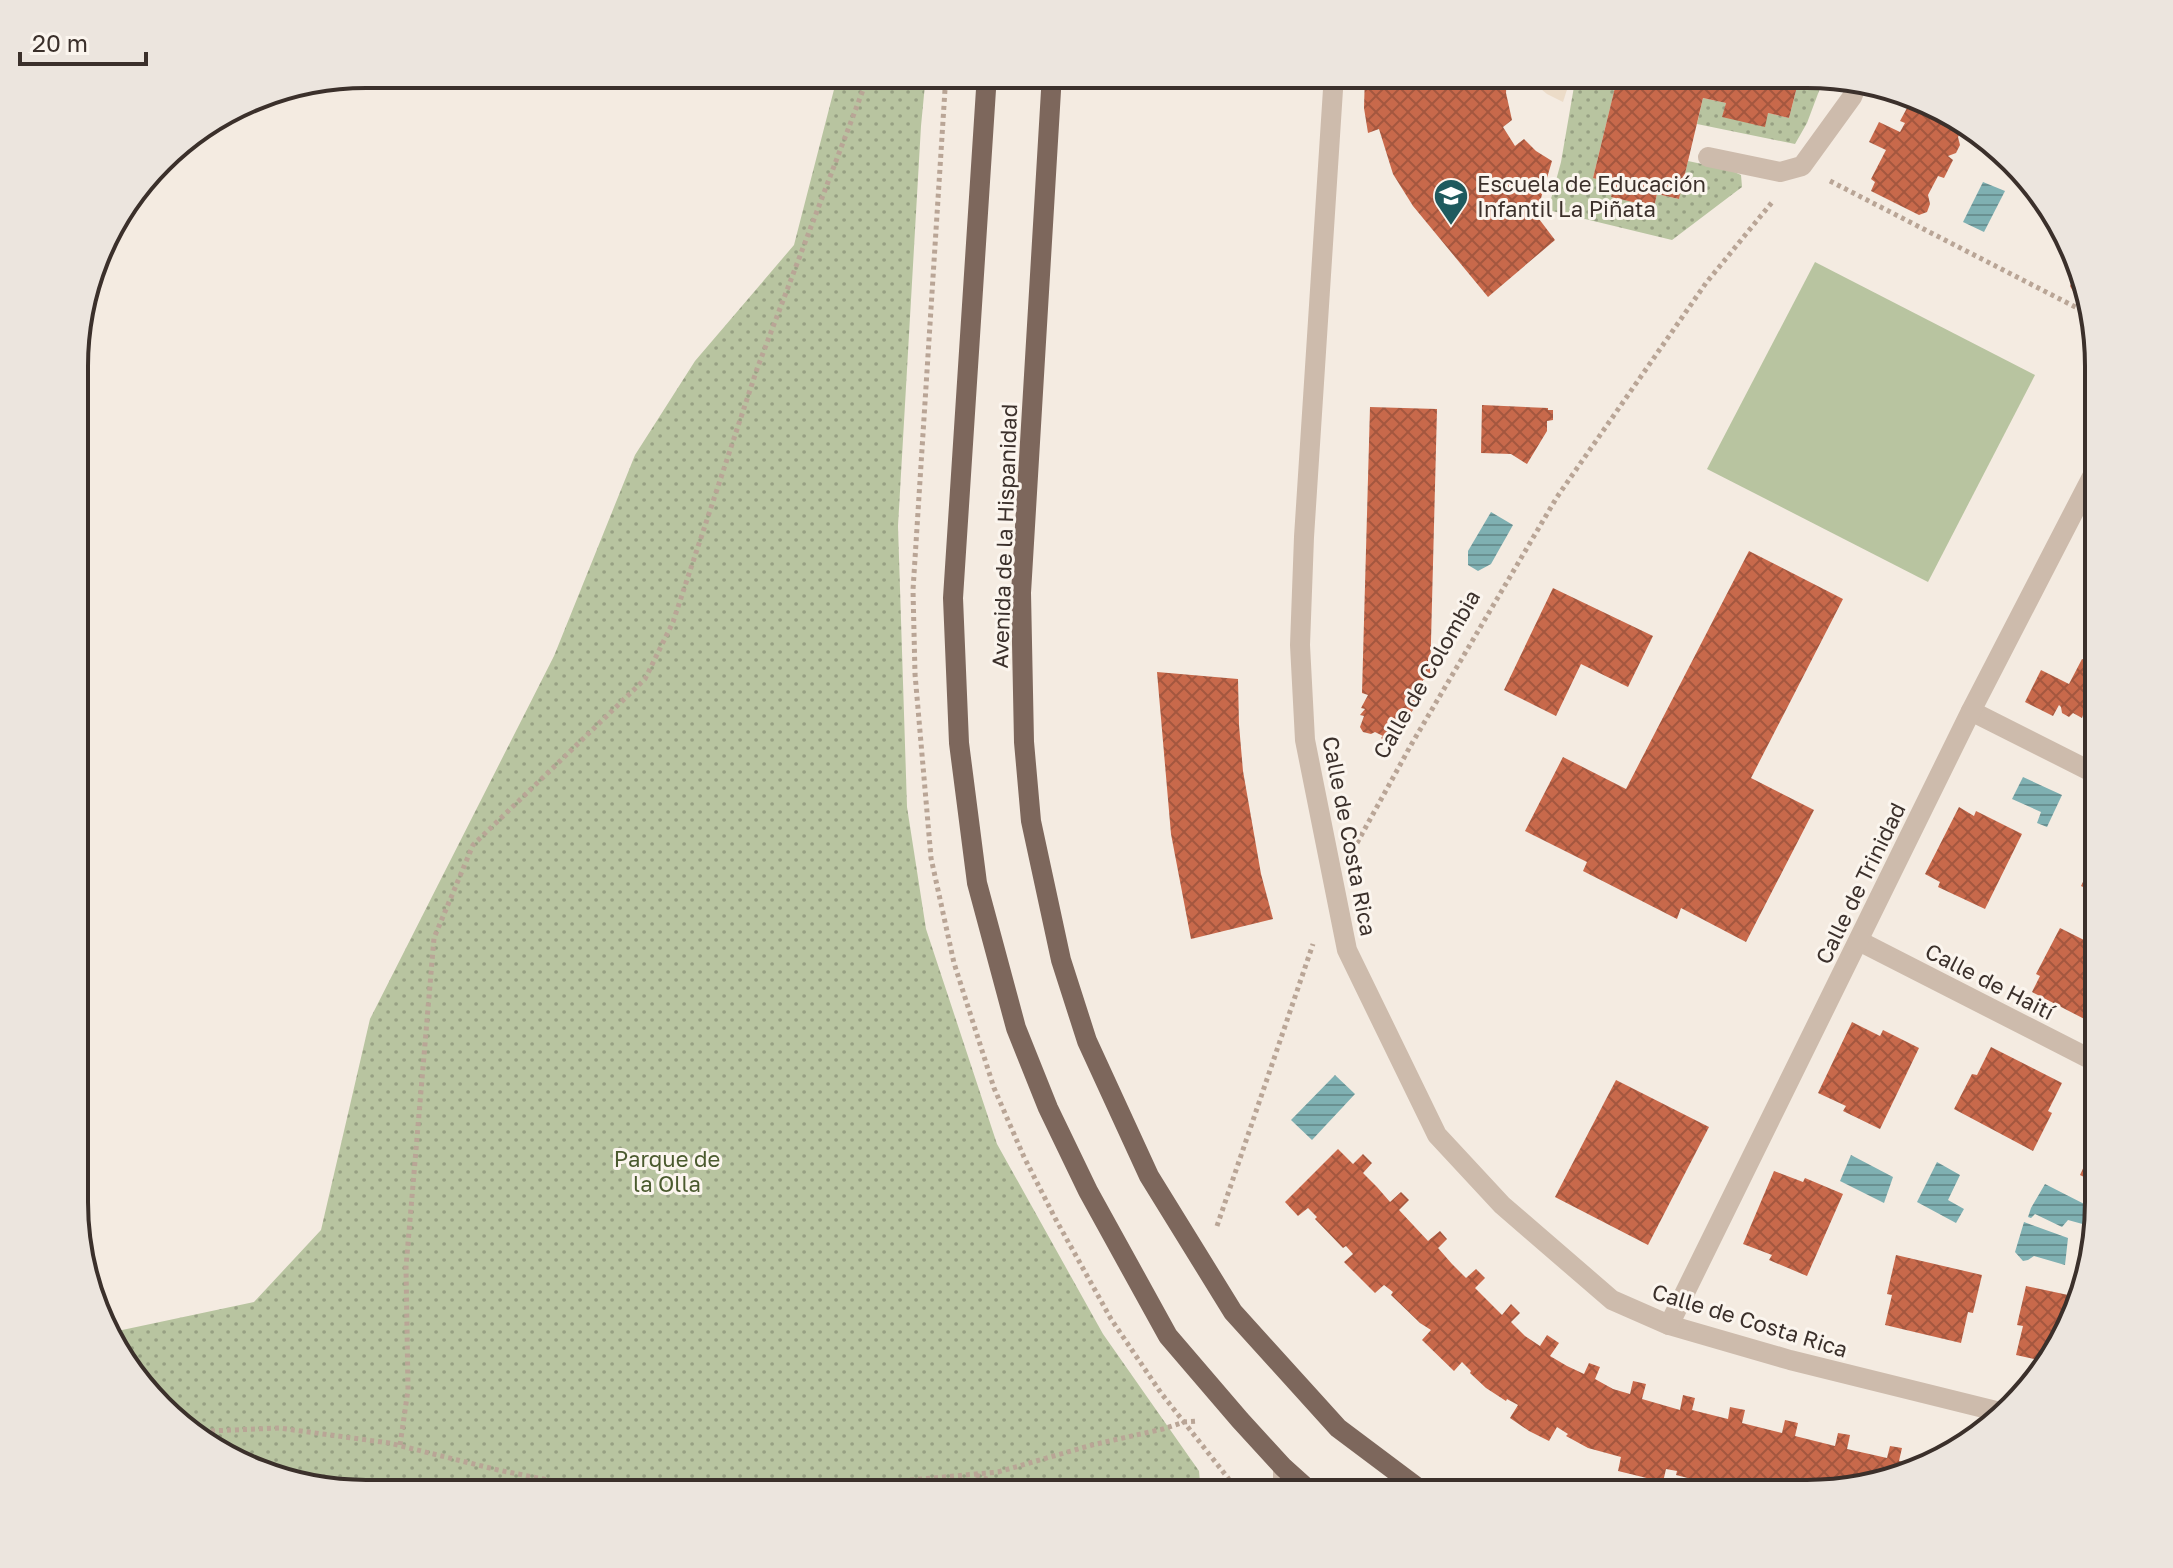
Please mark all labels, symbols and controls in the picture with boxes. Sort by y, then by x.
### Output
scale bar [20,16,146,66]
text: 20 m [32,28,88,57]
place label: Escuela de Educación Infantil La Piñata [1477,170,1706,222]
school or university icon: Escuela de Educación Infantil La Piñata [1432,177,1470,227]
street label: Avenida de la Hispanidad [986,403,1022,669]
street label: Calle de Colombia [1367,585,1485,763]
street label: Calle de Costa Rica [1317,734,1383,938]
street label: Calle de Trinidad [1809,798,1911,968]
street label: Calle de Haití [1921,937,2061,1026]
park label: Parque de la Olla [614,1145,720,1197]
street label: Calle de Costa Rica [1649,1277,1851,1363]

